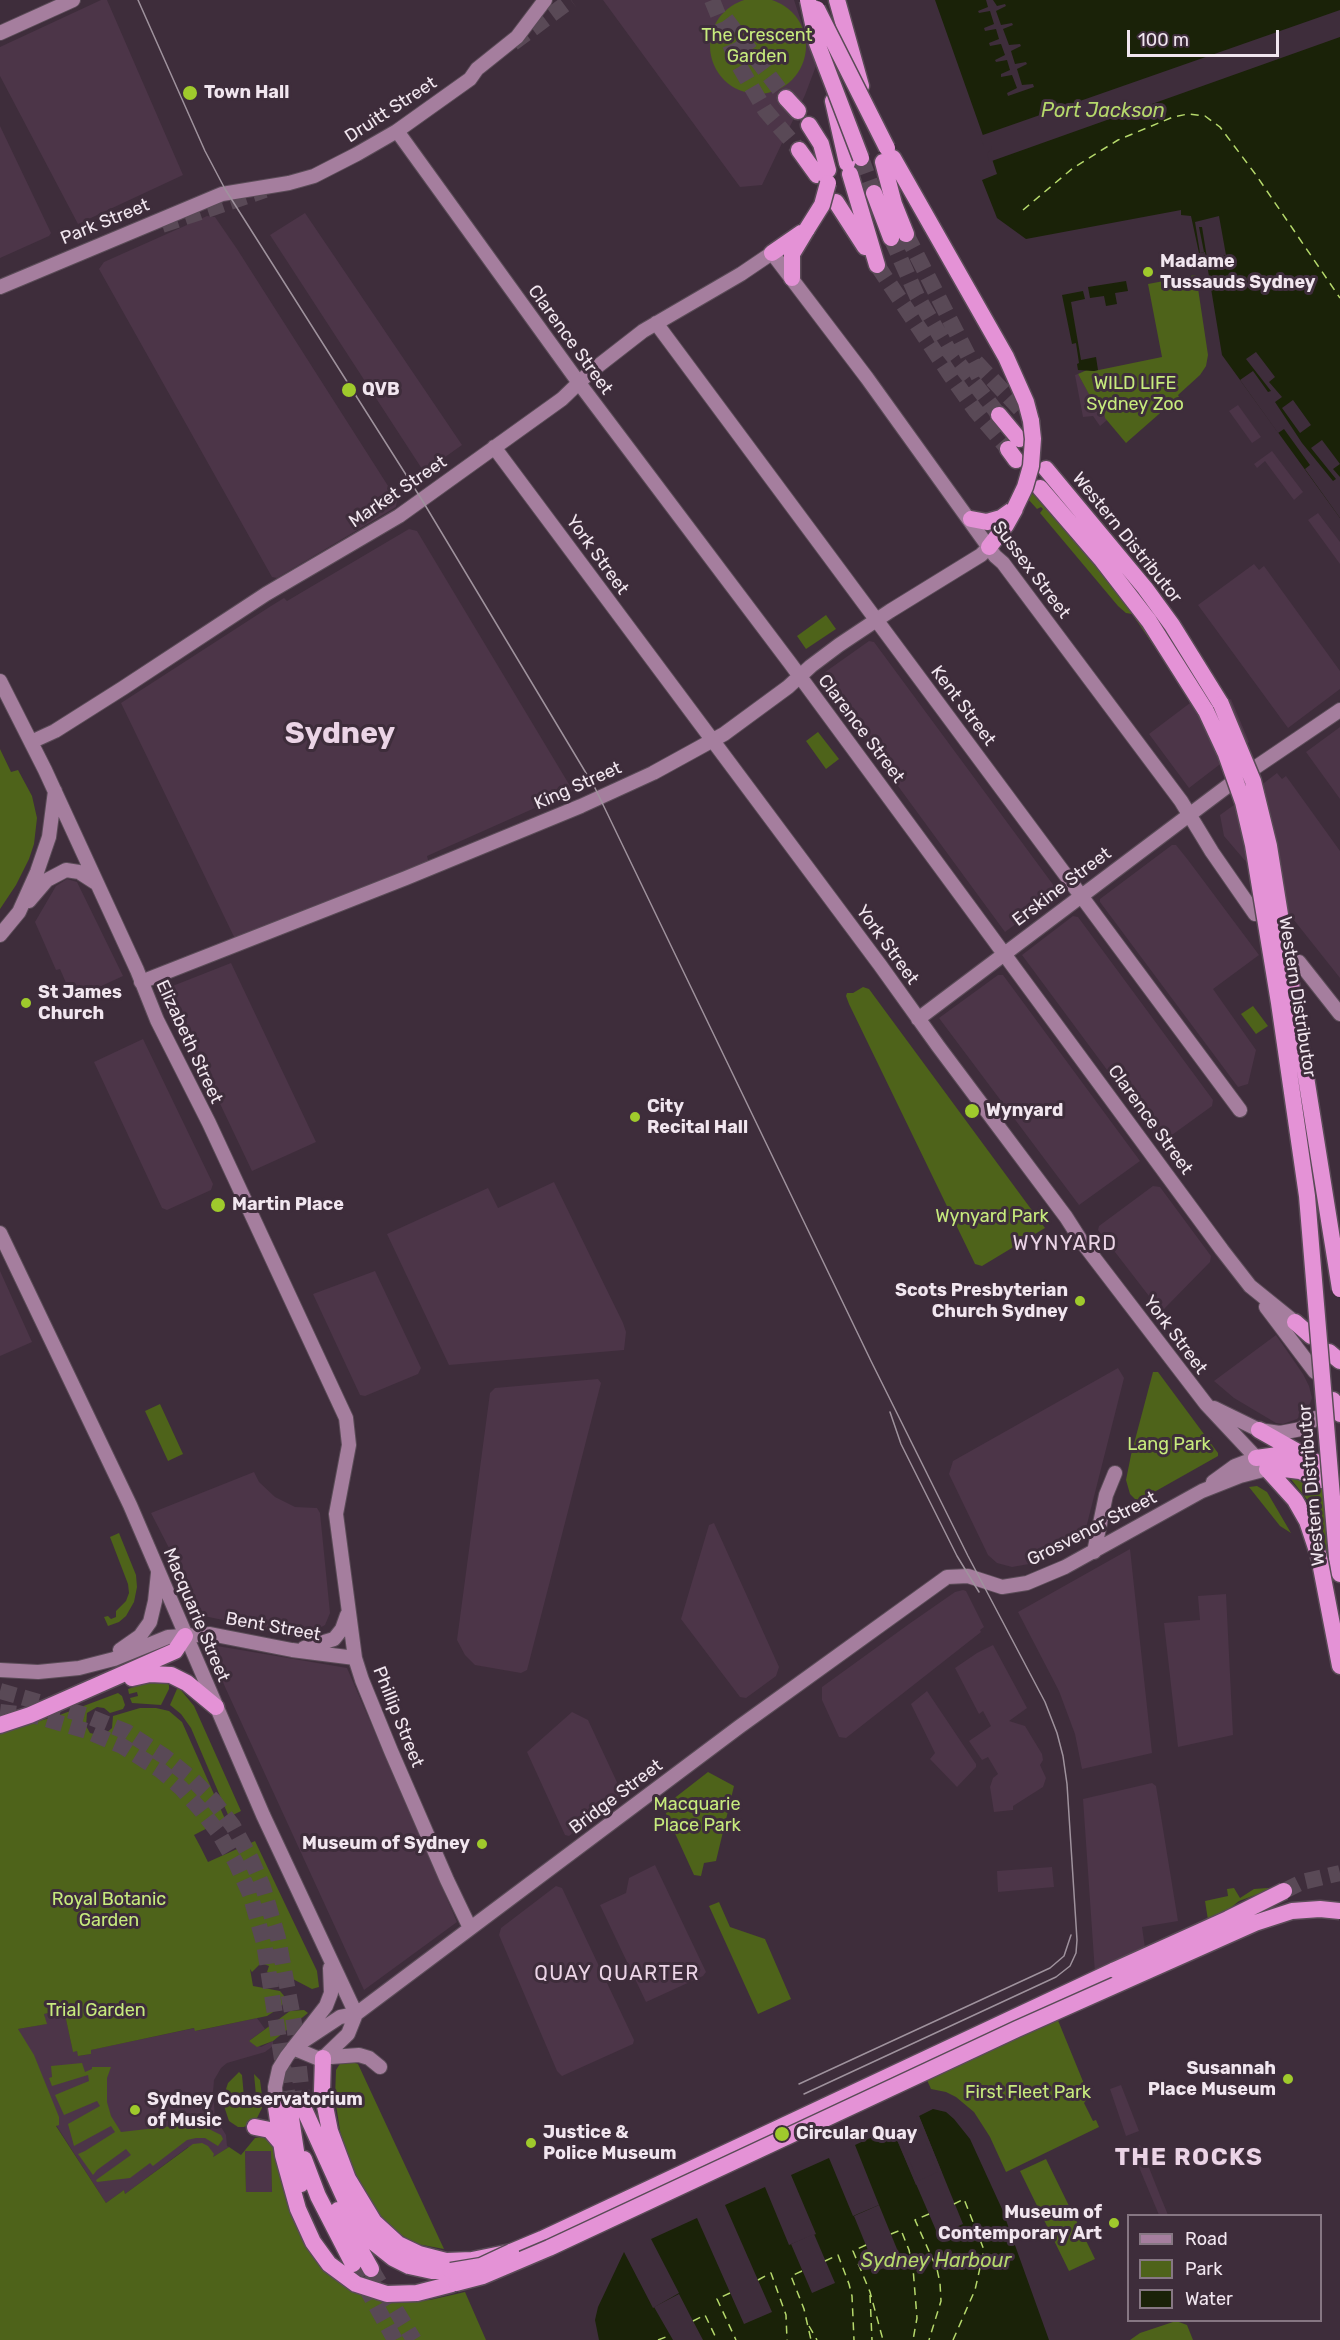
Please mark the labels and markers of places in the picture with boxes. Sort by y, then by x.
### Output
place label: Town Hall [204,82,289,104]
marker: Town Hall [181,84,199,102]
place label: Madame Tussauds Sydney [1160,251,1315,294]
marker: Madame Tussauds Sydney [1141,265,1155,279]
place label: QVB [362,379,400,401]
marker: QVB [340,381,358,399]
place label: St James Church [38,982,122,1024]
marker: St James Church [19,996,33,1010]
place label: City Recital Hall [647,1096,748,1138]
place label: Wynyard [986,1100,1063,1122]
marker: Wynyard [963,1102,981,1120]
marker: City Recital Hall [628,1110,642,1124]
place label: Martin Place [232,1194,344,1216]
marker: Martin Place [209,1196,227,1214]
place label: Scots Presbyterian Church Sydney [895,1280,1068,1322]
marker: Scots Presbyterian Church Sydney [1073,1294,1087,1308]
place label: Museum of Sydney [302,1833,470,1855]
marker: Museum of Sydney [475,1837,489,1851]
place label: Susannah Place Museum [1148,2058,1276,2100]
marker: Susannah Place Museum [1281,2072,1295,2086]
place label: Sydney Conservatorium of Music [147,2089,363,2132]
marker: Sydney Conservatorium of Music [128,2103,142,2117]
place label: Justice & Police Museum [543,2122,677,2164]
place label: Circular Quay [796,2123,917,2145]
marker: Circular Quay [773,2125,791,2143]
marker: Justice & Police Museum [524,2136,538,2150]
place label: Museum of Contemporary Art [938,2202,1102,2244]
marker: Museum of Contemporary Art [1107,2216,1121,2230]

